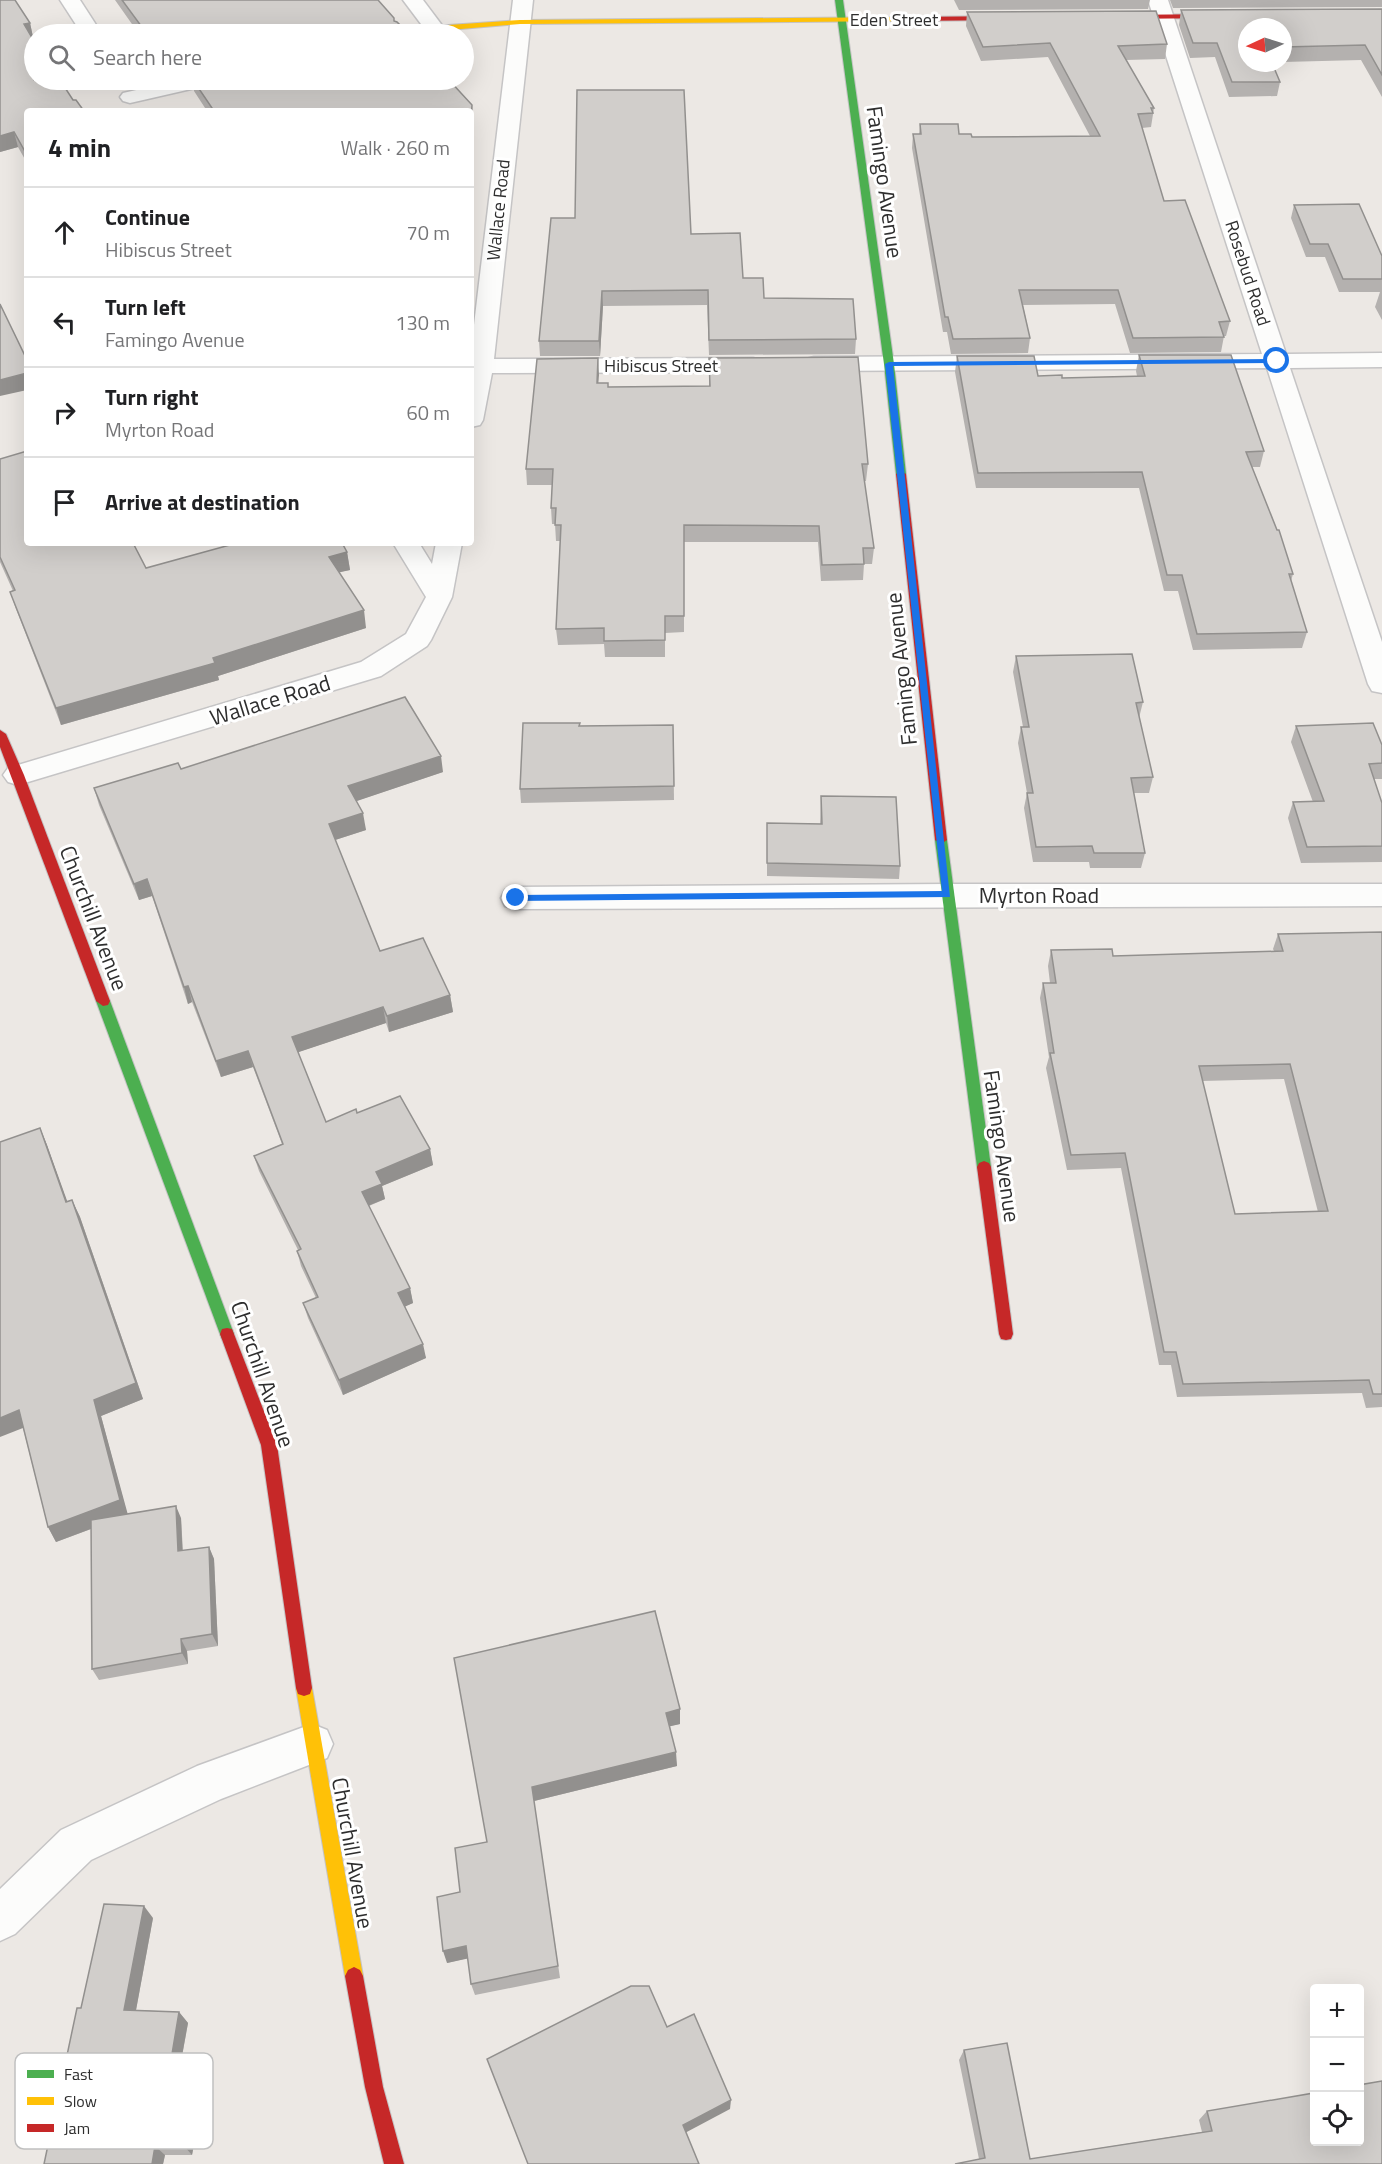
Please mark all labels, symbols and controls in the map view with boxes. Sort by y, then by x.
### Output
street label: Eden Street [850,6,939,33]
north arrow [1238,18,1292,72]
search box [24,24,474,90]
text: Search here [93,40,202,74]
icon: search [45,41,78,74]
street label: Famingo Avenue [857,104,913,260]
text: 4 min [48,128,111,167]
text: Walk · 260 m [341,132,450,163]
street label: Wallace Road [479,158,517,262]
text: Continue [105,200,190,234]
icon: ahead [48,216,81,249]
text: 70 m [406,217,450,248]
street label: Rosebud Road [1218,217,1278,329]
text: Hibiscus Street [105,234,232,265]
text: Turn left [105,290,186,324]
icon: left [48,306,81,339]
text: 130 m [395,307,450,338]
text: Famingo Avenue [105,324,245,355]
route start [1263,347,1289,373]
street label: Hibiscus Street [604,352,719,379]
text: Turn right [105,380,199,414]
icon: right [48,396,81,429]
text: 60 m [406,397,450,428]
text: Myrton Road [105,414,214,445]
text: Arrive at destination [105,485,300,519]
icon: arrive [48,486,81,519]
street label: Famingo Avenue [876,591,926,747]
street label: Wallace Road [206,666,334,734]
street label: Churchill Avenue [51,841,137,995]
street label: Myrton Road [979,878,1099,912]
route end [502,884,528,910]
street label: Famingo Avenue [974,1068,1030,1224]
street label: Churchill Avenue [222,1296,304,1452]
street label: Churchill Avenue [323,1775,383,1931]
map controls [1310,1984,1364,2146]
button: + [1310,1984,1364,2038]
button: − [1310,2038,1364,2092]
legend [15,2053,213,2149]
text: Fast [64,2062,93,2086]
text: Slow [64,2089,97,2113]
button: locate [1310,2092,1364,2146]
text: Jam [64,2116,90,2140]

